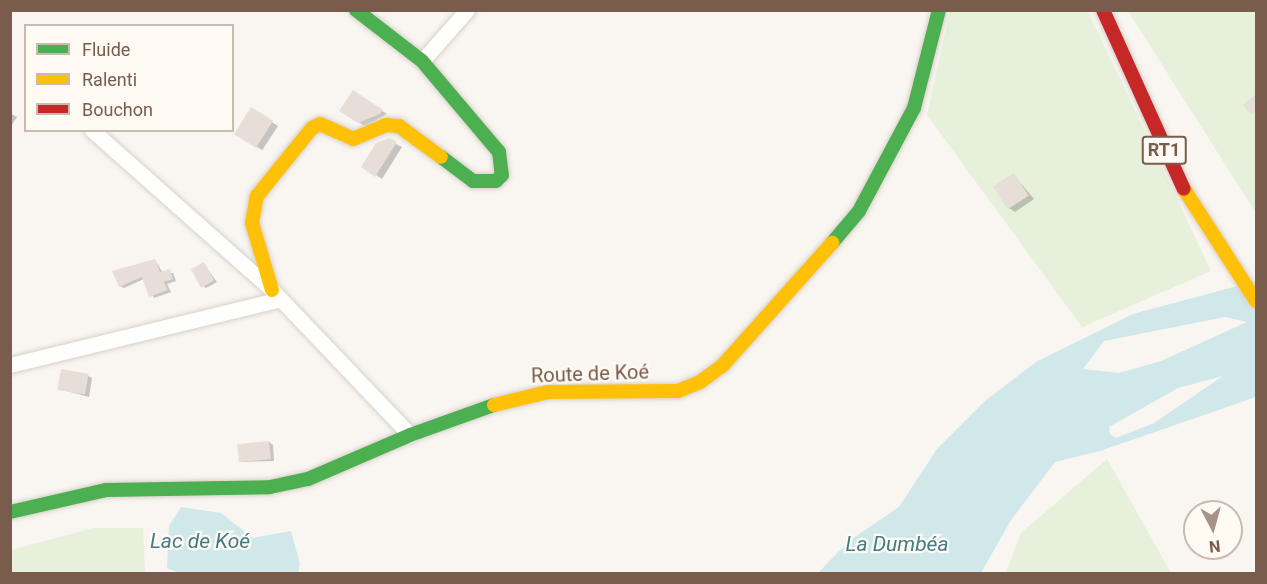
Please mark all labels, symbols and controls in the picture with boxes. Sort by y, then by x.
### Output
legend [24,24,234,132]
text: Fluide [82,39,130,60]
text: Ralenti [82,69,137,90]
text: Bouchon [82,99,153,120]
road number: RT1 [1142,135,1186,165]
street label: Route de Koé [531,360,649,388]
north arrow [1183,500,1243,560]
water label: Lac de Koé [150,528,250,554]
water label: La Dumbéa [845,531,949,557]
text: N [1208,536,1221,556]

